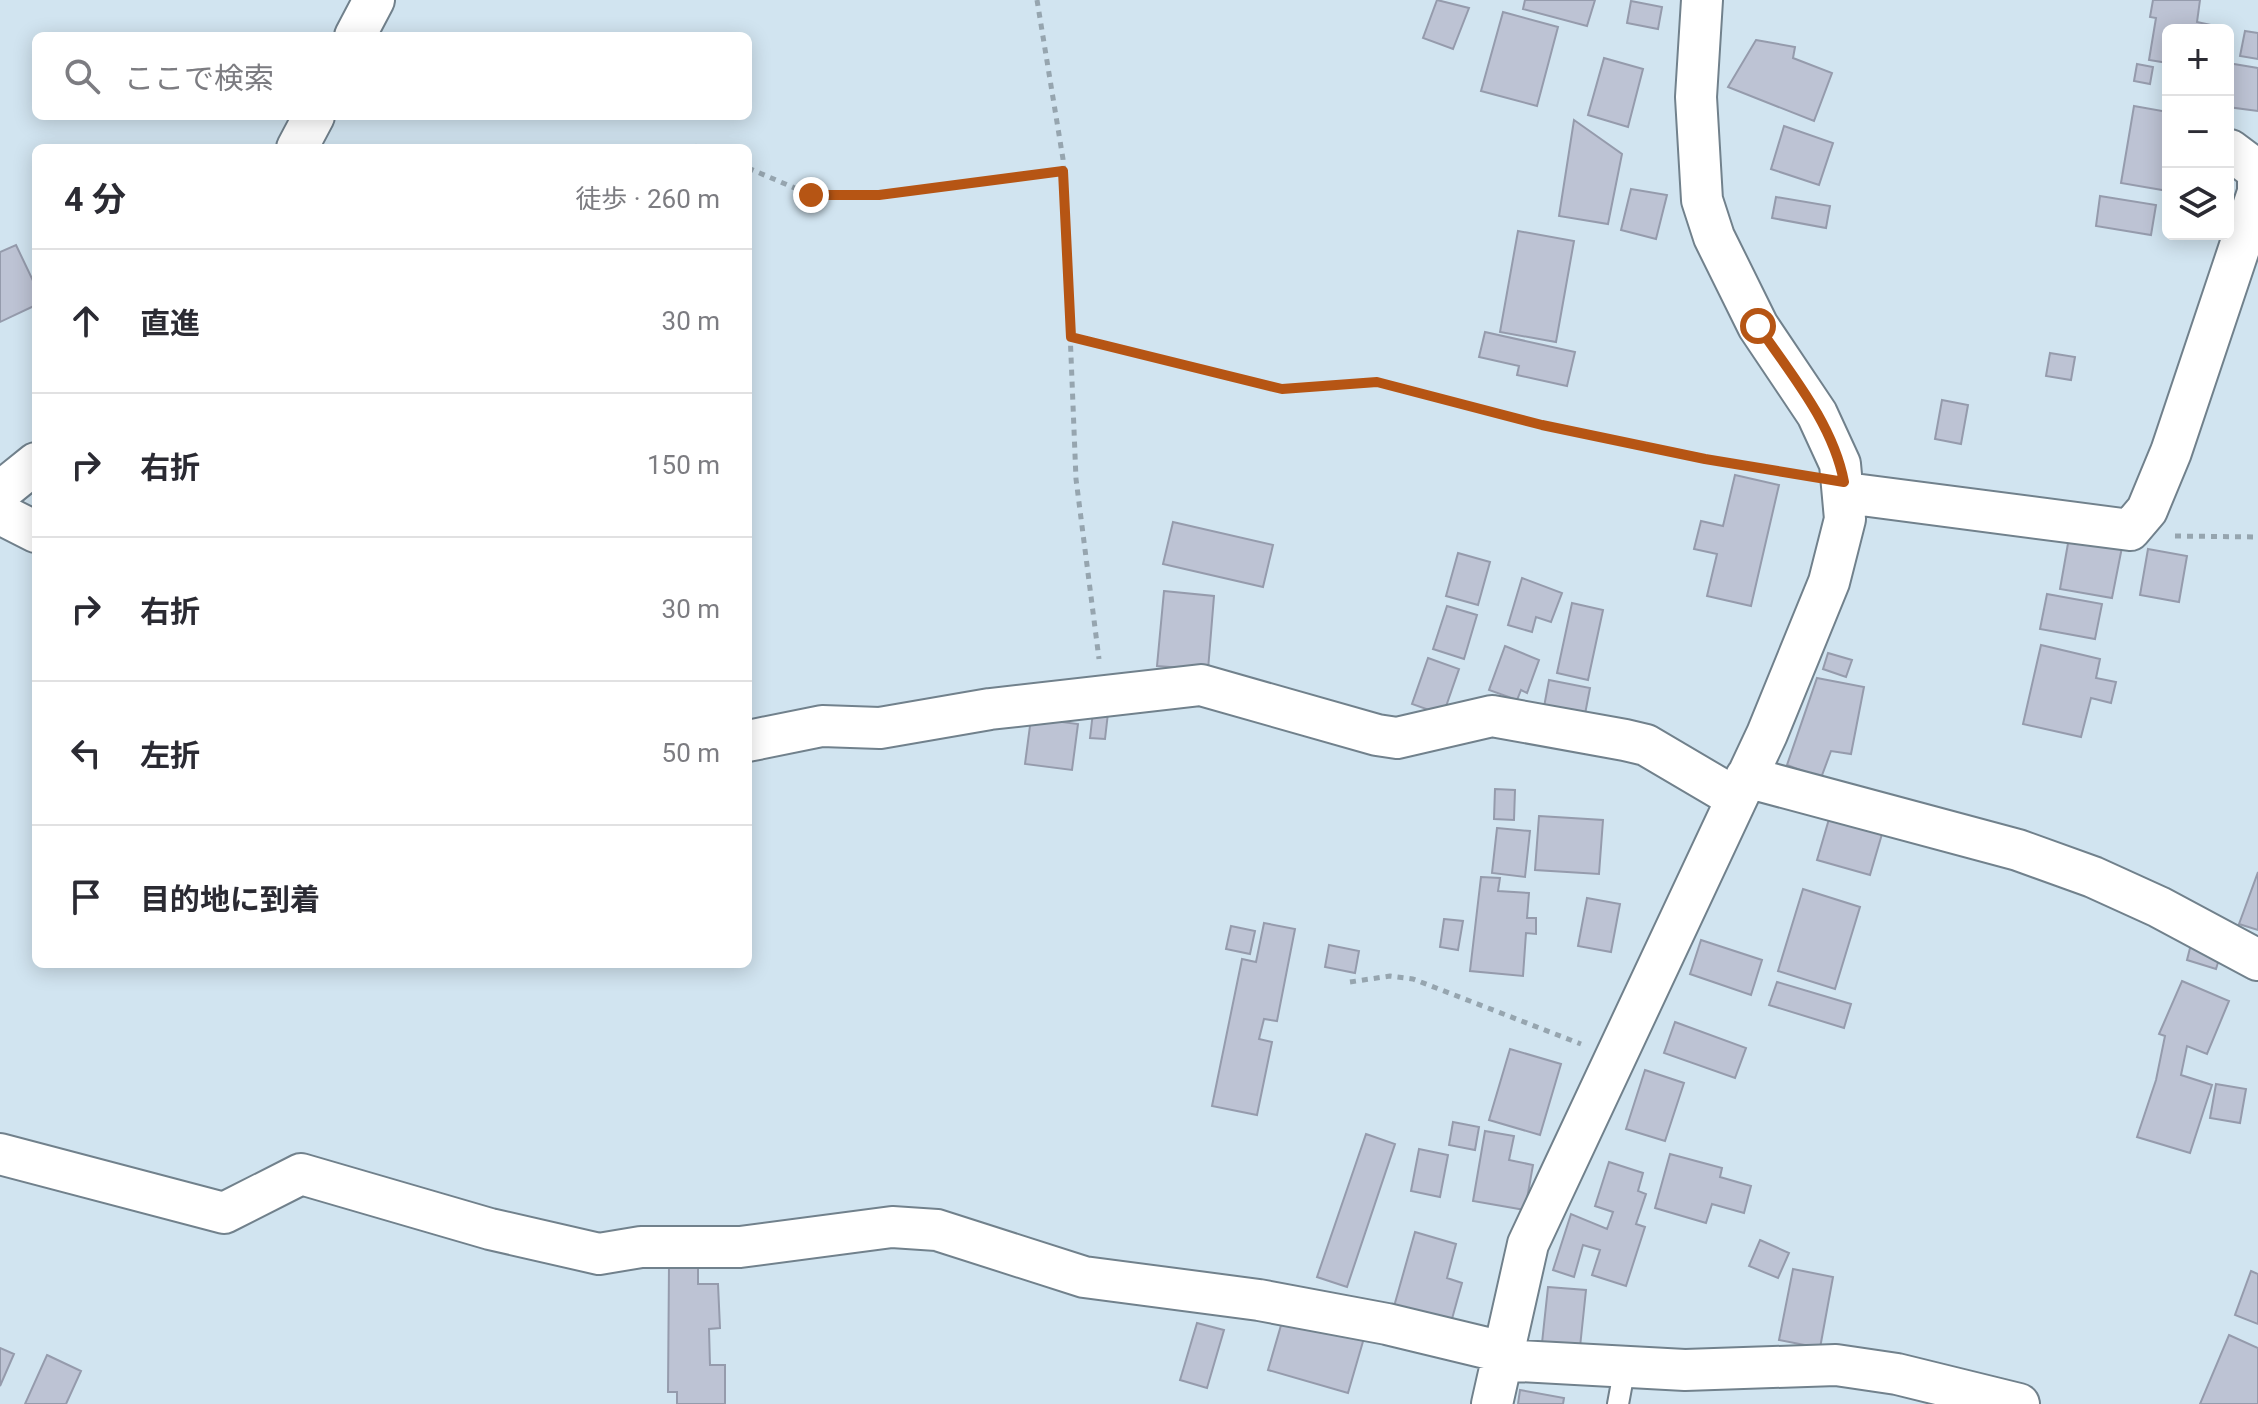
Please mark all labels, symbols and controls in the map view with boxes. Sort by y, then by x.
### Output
map controls [2162,24,2234,240]
button: + [2162,24,2234,96]
search box [32,32,752,120]
icon: search [60,54,104,98]
text: ここで検索 [124,61,274,96]
button: − [2162,96,2234,168]
button: layers [2162,168,2234,240]
route end [793,177,829,213]
text: 4 分 [64,179,126,219]
text: 徒歩 · 260 m [575,184,720,214]
icon: ahead [64,299,108,343]
text: 直進 [140,306,200,341]
text: 30 m [662,306,720,336]
route start [1740,308,1776,344]
icon: right [64,443,108,487]
text: 右折 [140,450,200,485]
text: 150 m [647,450,720,480]
icon: right [64,587,108,631]
text: 右折 [140,594,200,629]
text: 30 m [662,594,720,624]
icon: left [64,731,108,775]
text: 左折 [140,738,200,773]
text: 50 m [662,738,720,768]
icon: arrive [64,875,108,919]
text: 目的地に到着 [140,882,320,917]

